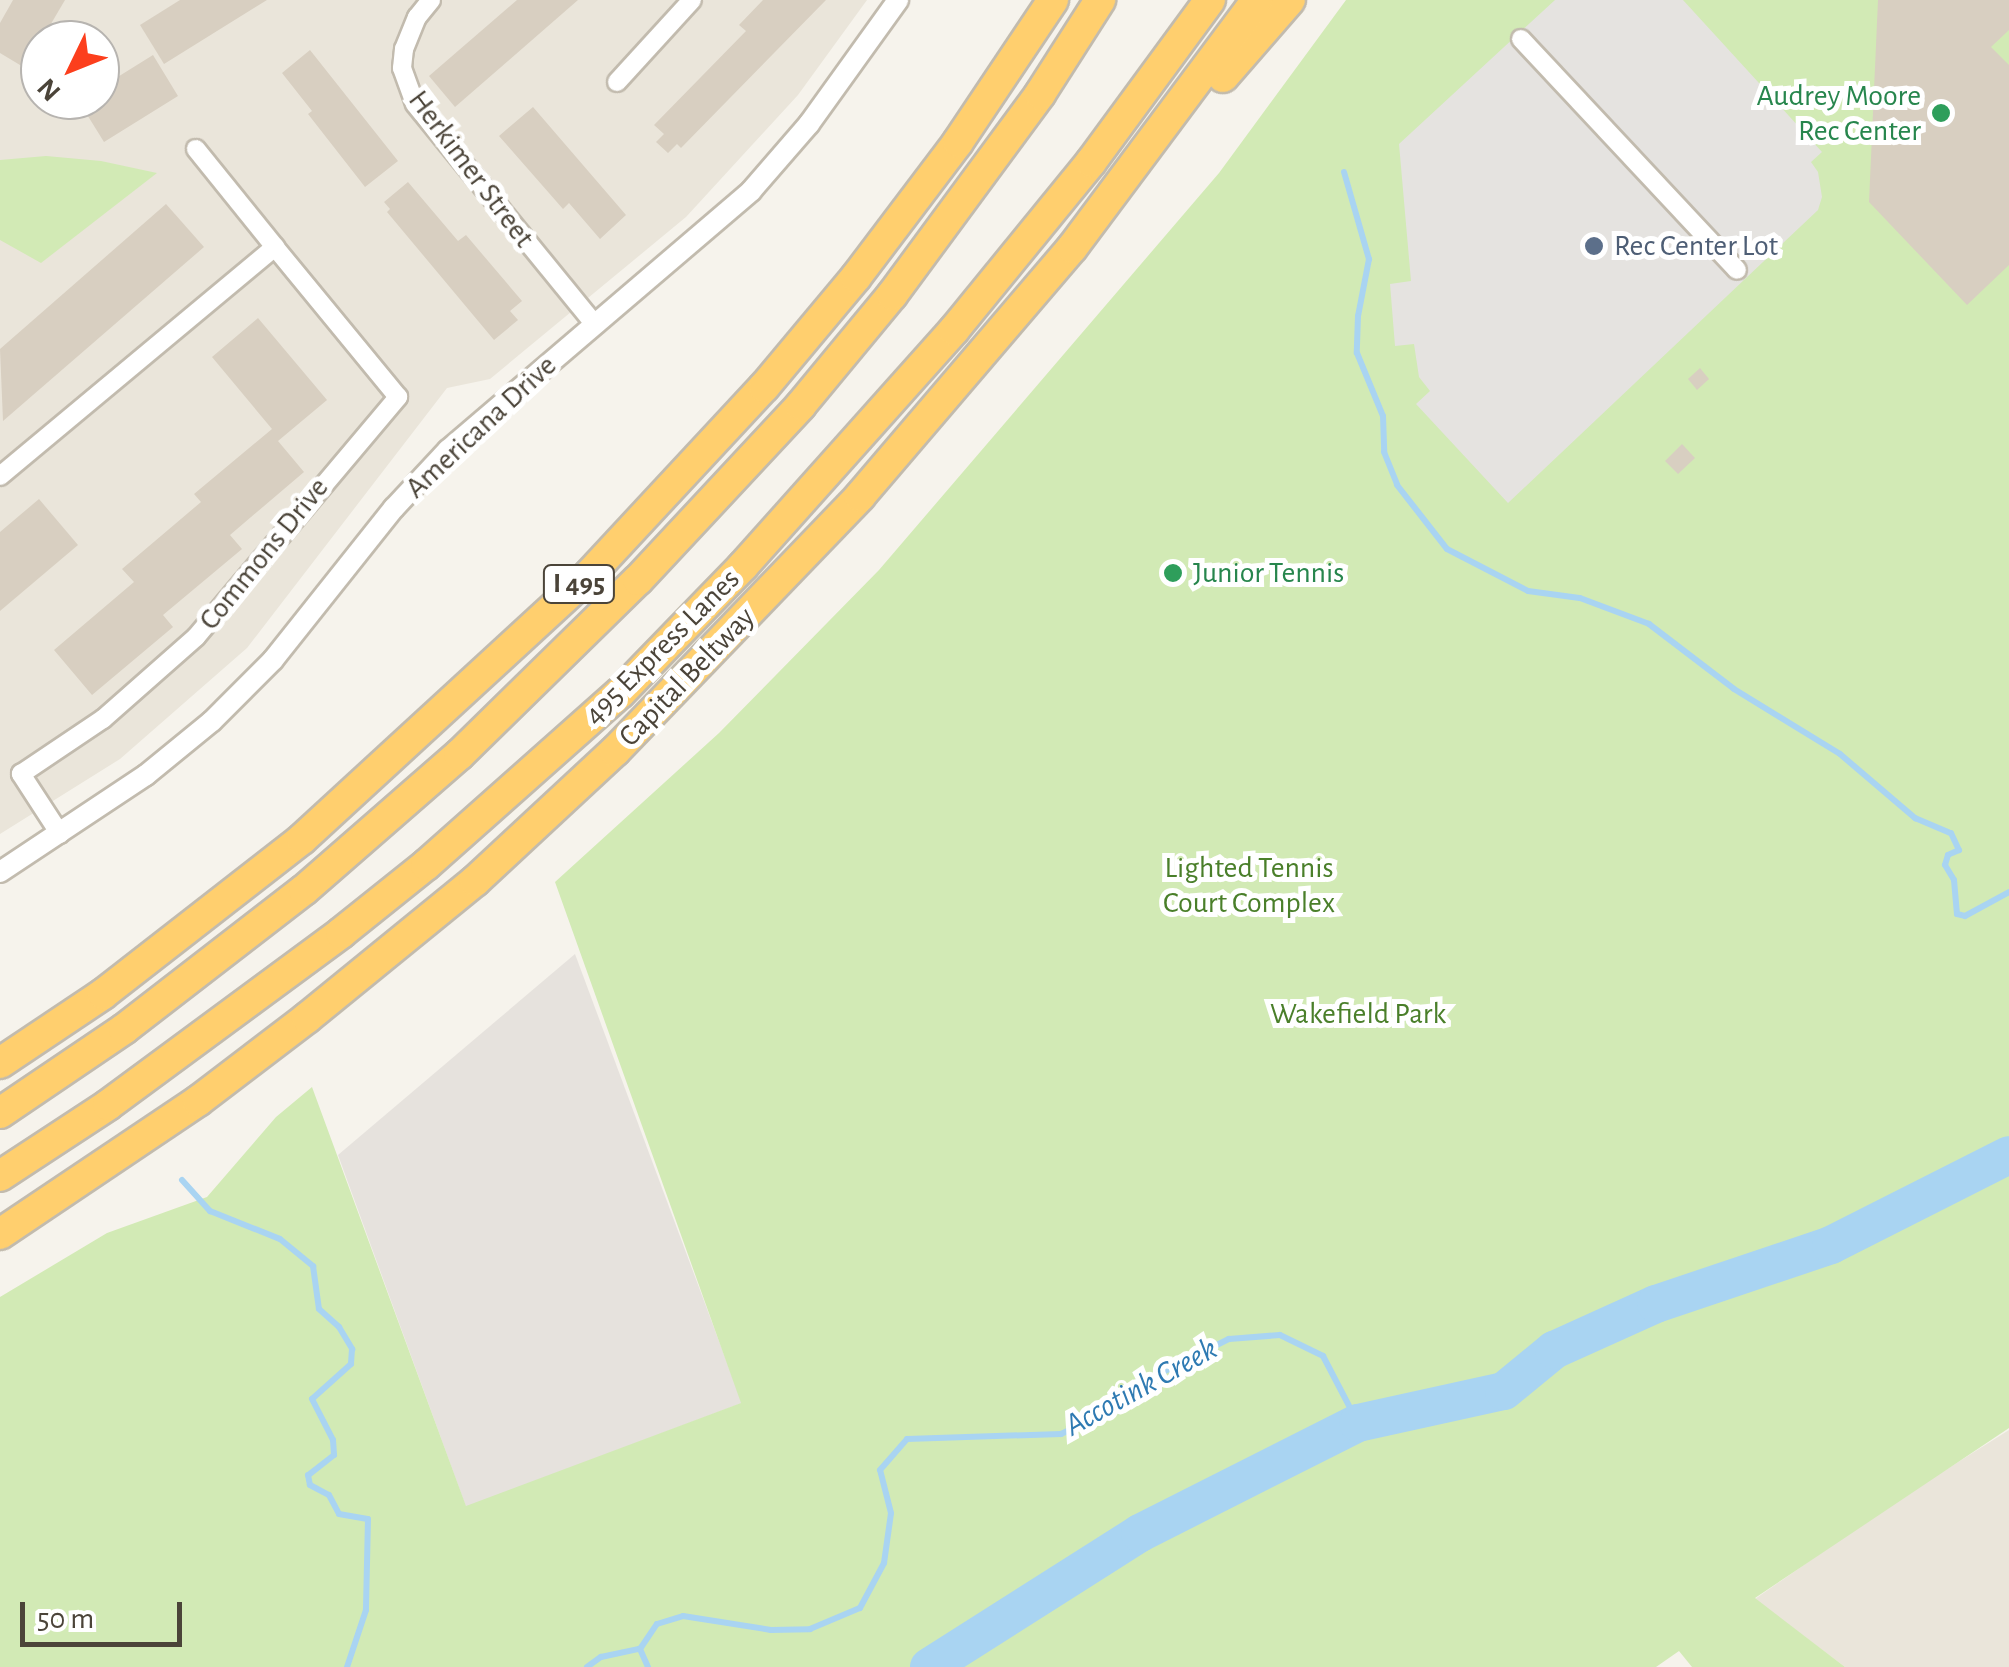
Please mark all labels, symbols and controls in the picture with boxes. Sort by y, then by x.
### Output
north arrow [20,20,120,120]
text: N [33,72,66,106]
place label: Audrey Moore Rec Center [1756,78,1921,148]
street label: Herkimer Street [400,83,542,255]
marker: Audrey Moore Rec Center [1930,102,1952,124]
place label: Rec Center Lot [1614,228,1778,264]
marker: Rec Center Lot [1583,235,1605,257]
street label: Americana Drive [398,348,564,506]
street label: Commons Drive [192,471,336,637]
place label: Junior Tennis [1193,555,1344,591]
road number: I 495 [542,561,616,607]
street label: 495 Express Lanes [577,562,747,732]
marker: Junior Tennis [1162,562,1184,584]
street label: Capital Beltway [611,600,763,754]
park label: Lighted Tennis Court Complex [1163,850,1335,920]
park label: Wakefield Park [1270,996,1446,1032]
water label: Accotink Creek [1058,1329,1224,1445]
scale bar [25,1582,188,1644]
text: 50 m [37,1604,94,1634]

